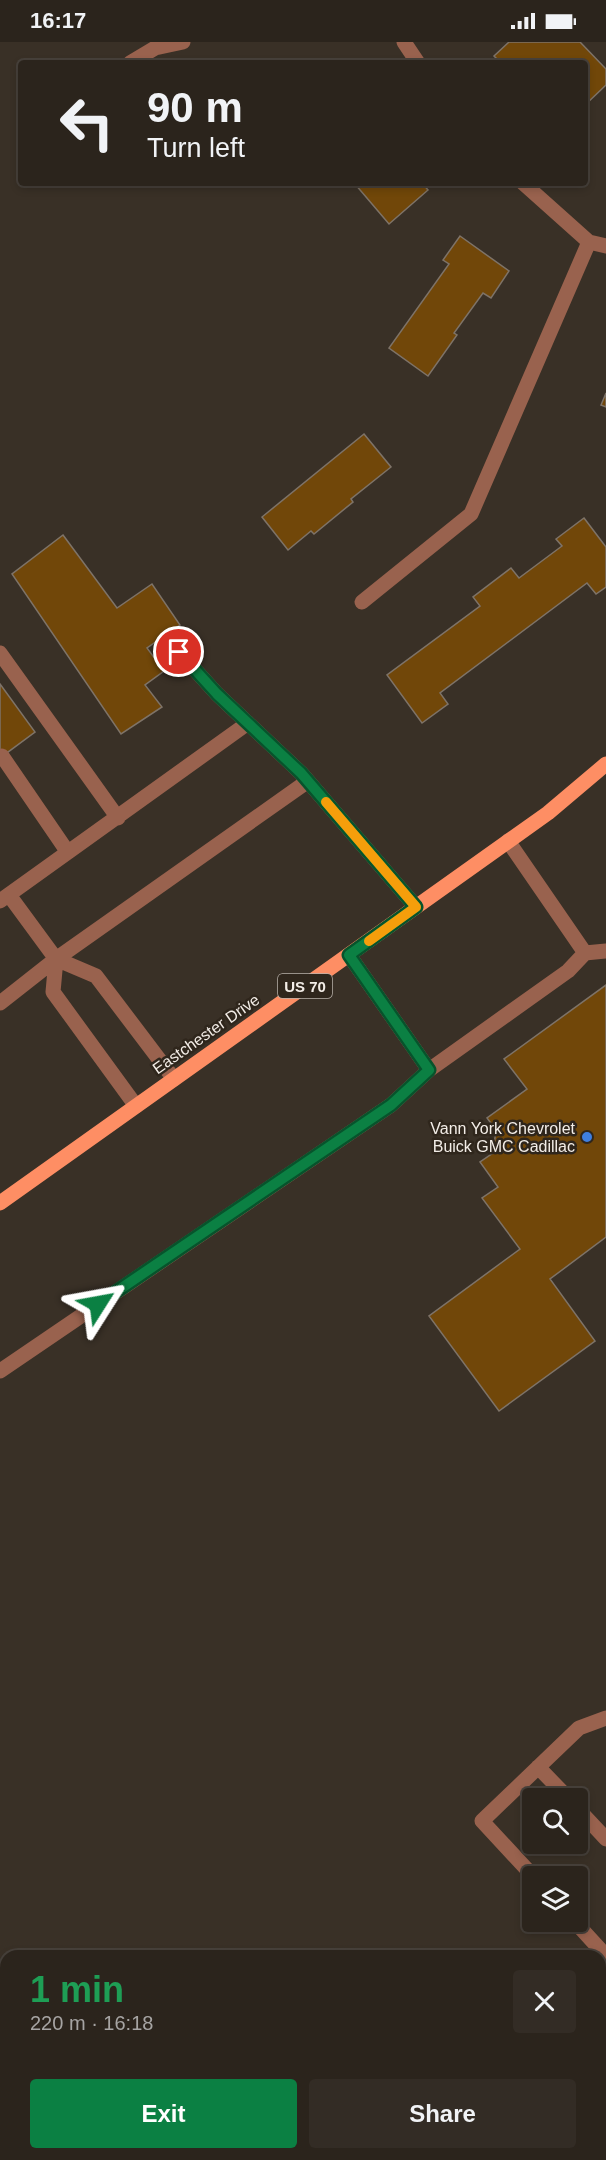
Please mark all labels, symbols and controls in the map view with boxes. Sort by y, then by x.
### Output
text: 16:17 [30,8,86,33]
icon: left [48,84,126,162]
text: 90 m [147,84,243,131]
text: Turn left [147,133,245,163]
pin [153,626,204,677]
icon: arrive [162,635,195,668]
road number: US 70 [278,974,332,998]
street label: Eastchester Drive [149,991,263,1077]
place label: Vann York Chevrolet Buick GMC Cadillac [430,1120,576,1155]
marker: Vann York Chevrolet Buick GMC Cadillac [580,1130,594,1144]
position arrow [66,1272,130,1336]
map controls [522,1788,588,1932]
button: search [522,1788,588,1854]
button: layers [522,1866,588,1932]
text: 1 min [30,1969,124,2010]
button: close [513,1970,576,2033]
text: 220 m · 16:18 [30,2012,153,2034]
button: Exit [30,2079,297,2148]
button: Share [309,2079,576,2148]

